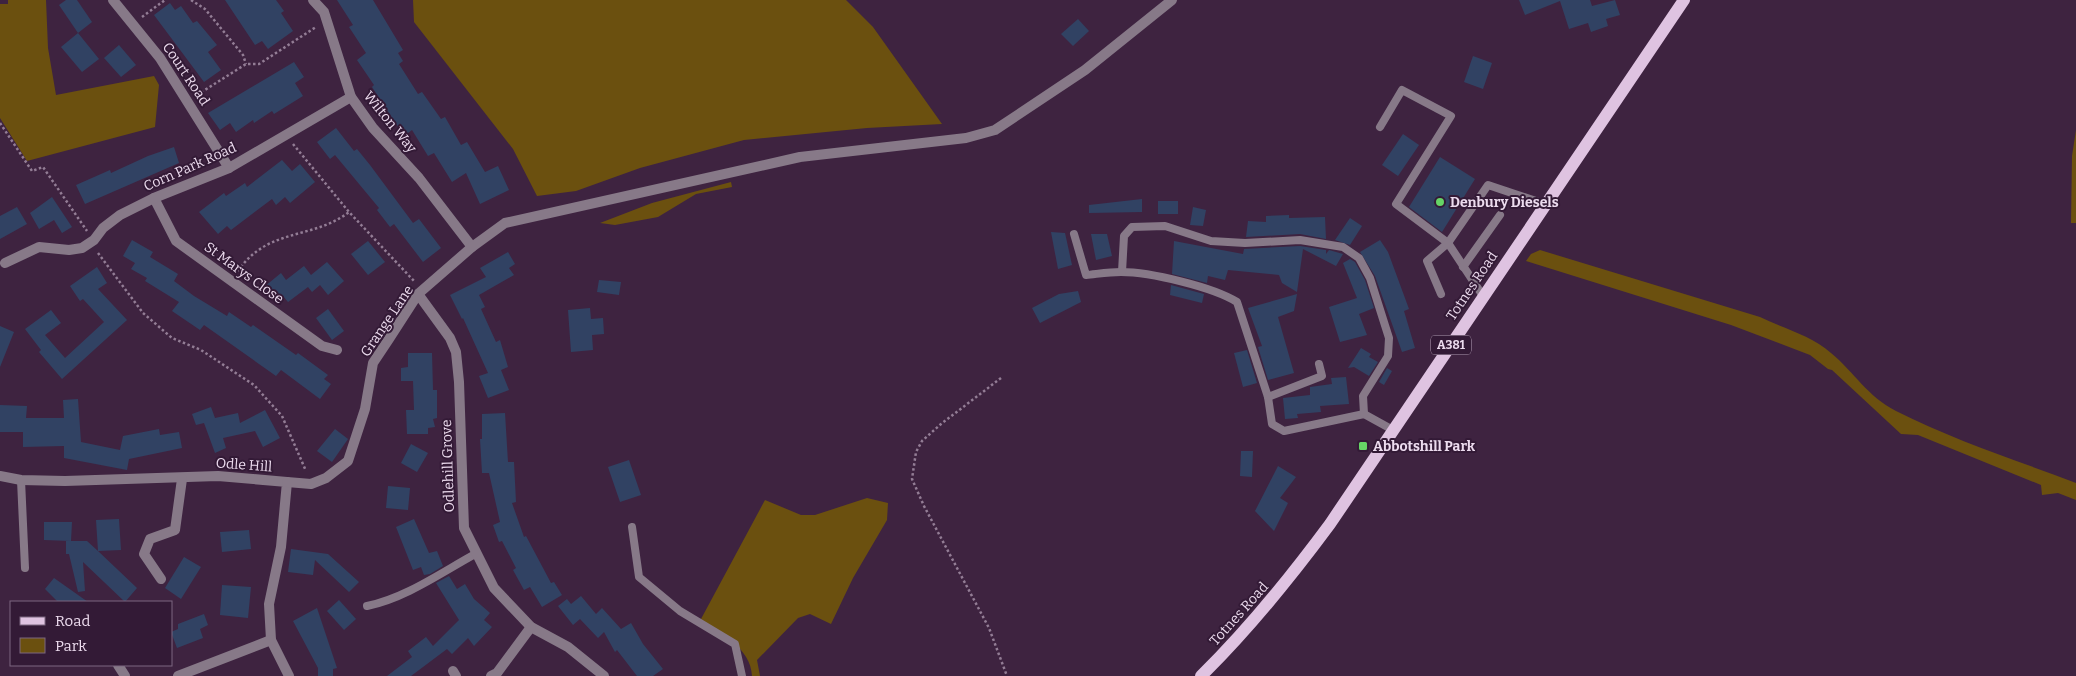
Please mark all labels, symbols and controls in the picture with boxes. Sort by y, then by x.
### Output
street label: Court Road [159,39,213,109]
street label: Wilton Way [360,88,420,157]
street label: Corn Park Road [141,139,239,195]
place label: Denbury Diesels [1450,194,1559,211]
marker: Denbury Diesels [1434,196,1446,208]
street label: St Marys Close [201,239,287,307]
street label: Totnes Road [1443,248,1501,324]
street label: Grange Lane [357,282,417,360]
road number: A381 [1431,336,1471,354]
street label: Odlehill Grove [438,419,458,513]
place label: Abbotshill Park [1373,438,1476,455]
marker: Abbotshill Park [1357,440,1369,452]
street label: Odle Hill [215,455,273,475]
street label: Totnes Road [1206,579,1272,649]
legend [10,601,172,666]
text: Road [55,612,90,630]
text: Park [55,637,87,655]

